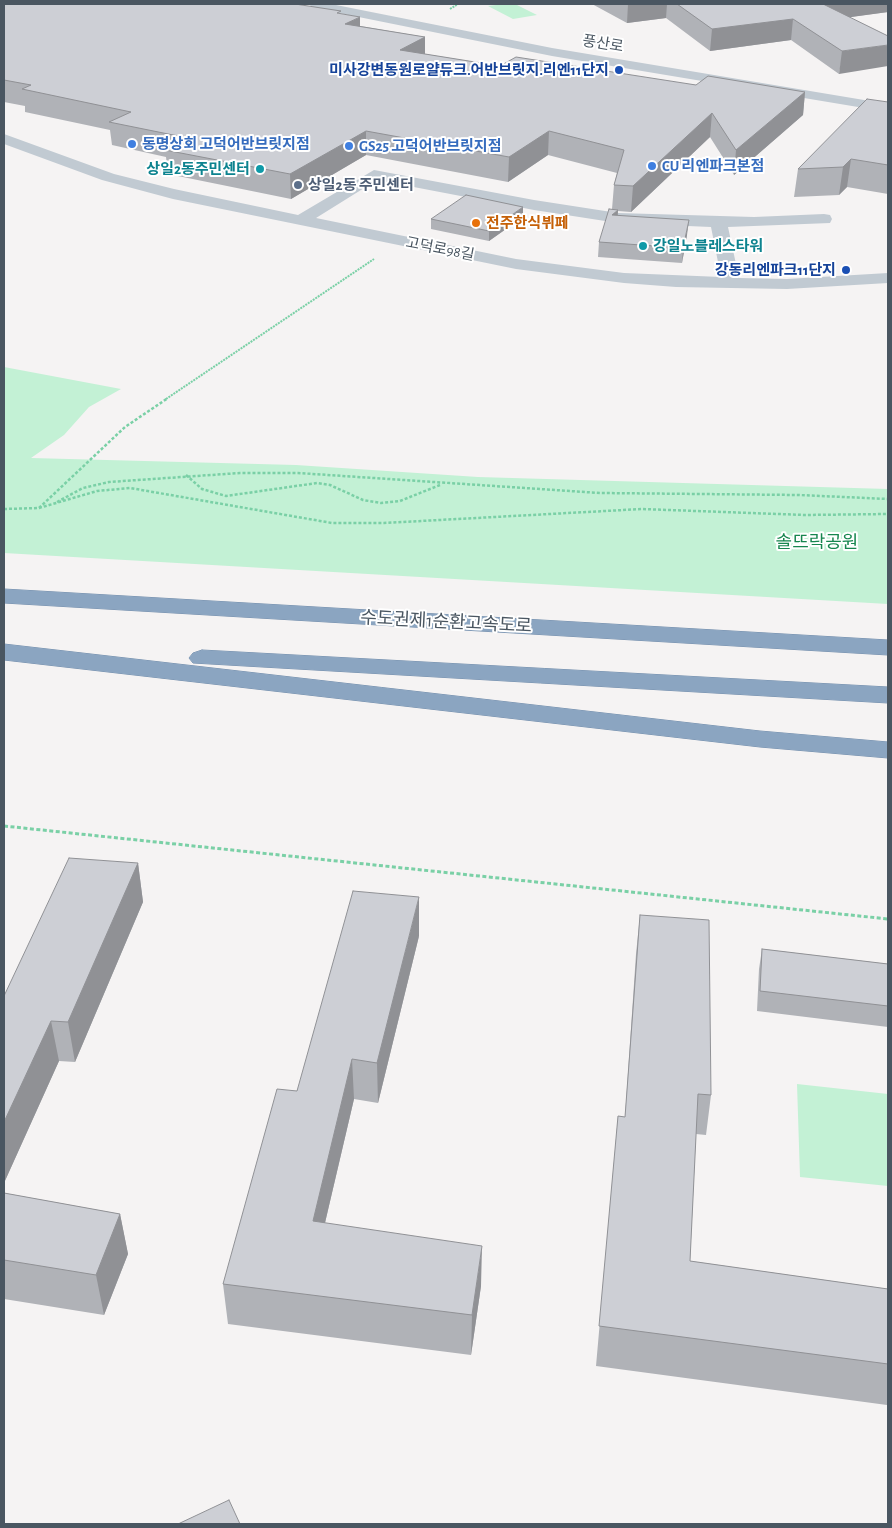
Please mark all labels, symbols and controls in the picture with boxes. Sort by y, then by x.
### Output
street label: 풍산로 [581,32,625,56]
place label: 미사강변동원로얄듀크.어반브릿지.리엔11단지 [329,61,609,79]
marker: 미사강변동원로얄듀크.어반브릿지.리엔11단지 [613,64,625,76]
place label: 동명상회 고덕어반브릿지점 [142,135,310,153]
place label: GS25 고덕어반브릿지점 [359,137,502,155]
marker: 동명상회 고덕어반브릿지점 [126,138,138,150]
marker: GS25 고덕어반브릿지점 [343,140,355,152]
place label: CU 리엔파크본점 [662,157,764,175]
place label: 상일2동주민센터 [146,160,250,178]
marker: CU 리엔파크본점 [646,160,658,172]
marker: 상일2동주민센터 [254,163,266,175]
place label: 상일2동 주민센터 [308,176,414,194]
marker: 상일2동 주민센터 [292,179,304,191]
place label: 전주한식뷔페 [486,214,569,232]
marker: 전주한식뷔페 [470,217,482,229]
street label: 고덕로98길 [404,234,476,264]
place label: 강일노블레스타워 [653,237,763,255]
marker: 강일노블레스타워 [637,240,649,252]
place label: 강동리엔파크11단지 [715,261,836,279]
marker: 강동리엔파크11단지 [840,264,852,276]
park label: 솔뜨락공원 [776,532,858,554]
street label: 수도권제1순환고속도로 [360,607,532,637]

